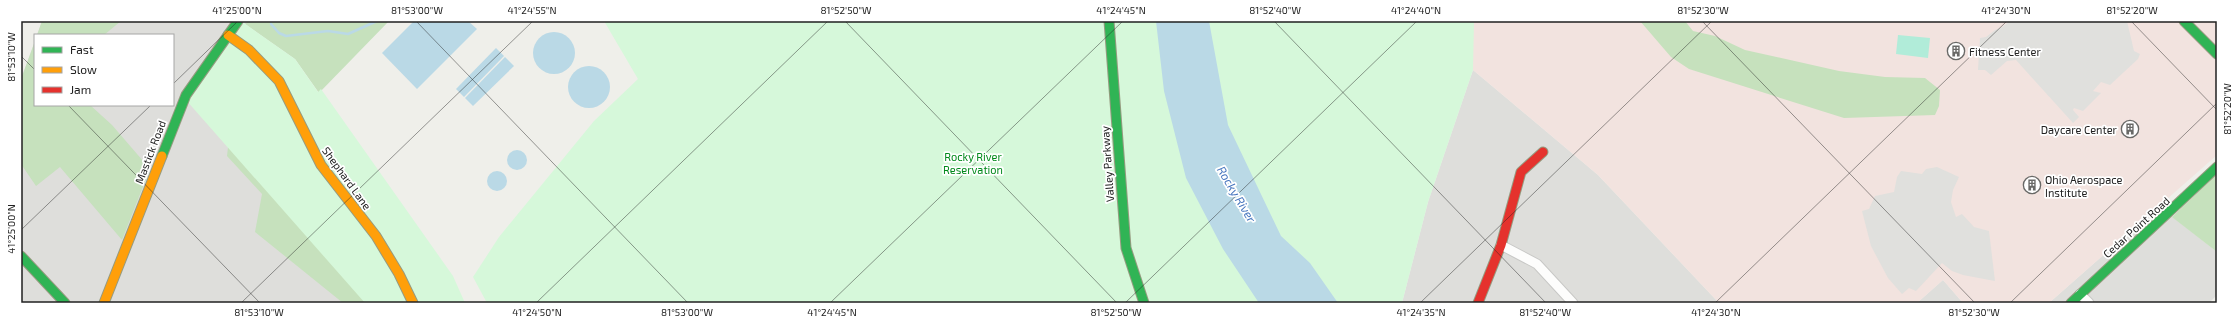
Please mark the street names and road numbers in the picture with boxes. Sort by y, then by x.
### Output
street label: Mastick Road [132,118,168,186]
street label: Valley Parkway [1098,125,1116,202]
street label: Shephard Lane [320,144,374,212]
street label: Cedar Point Road [2100,194,2172,260]

